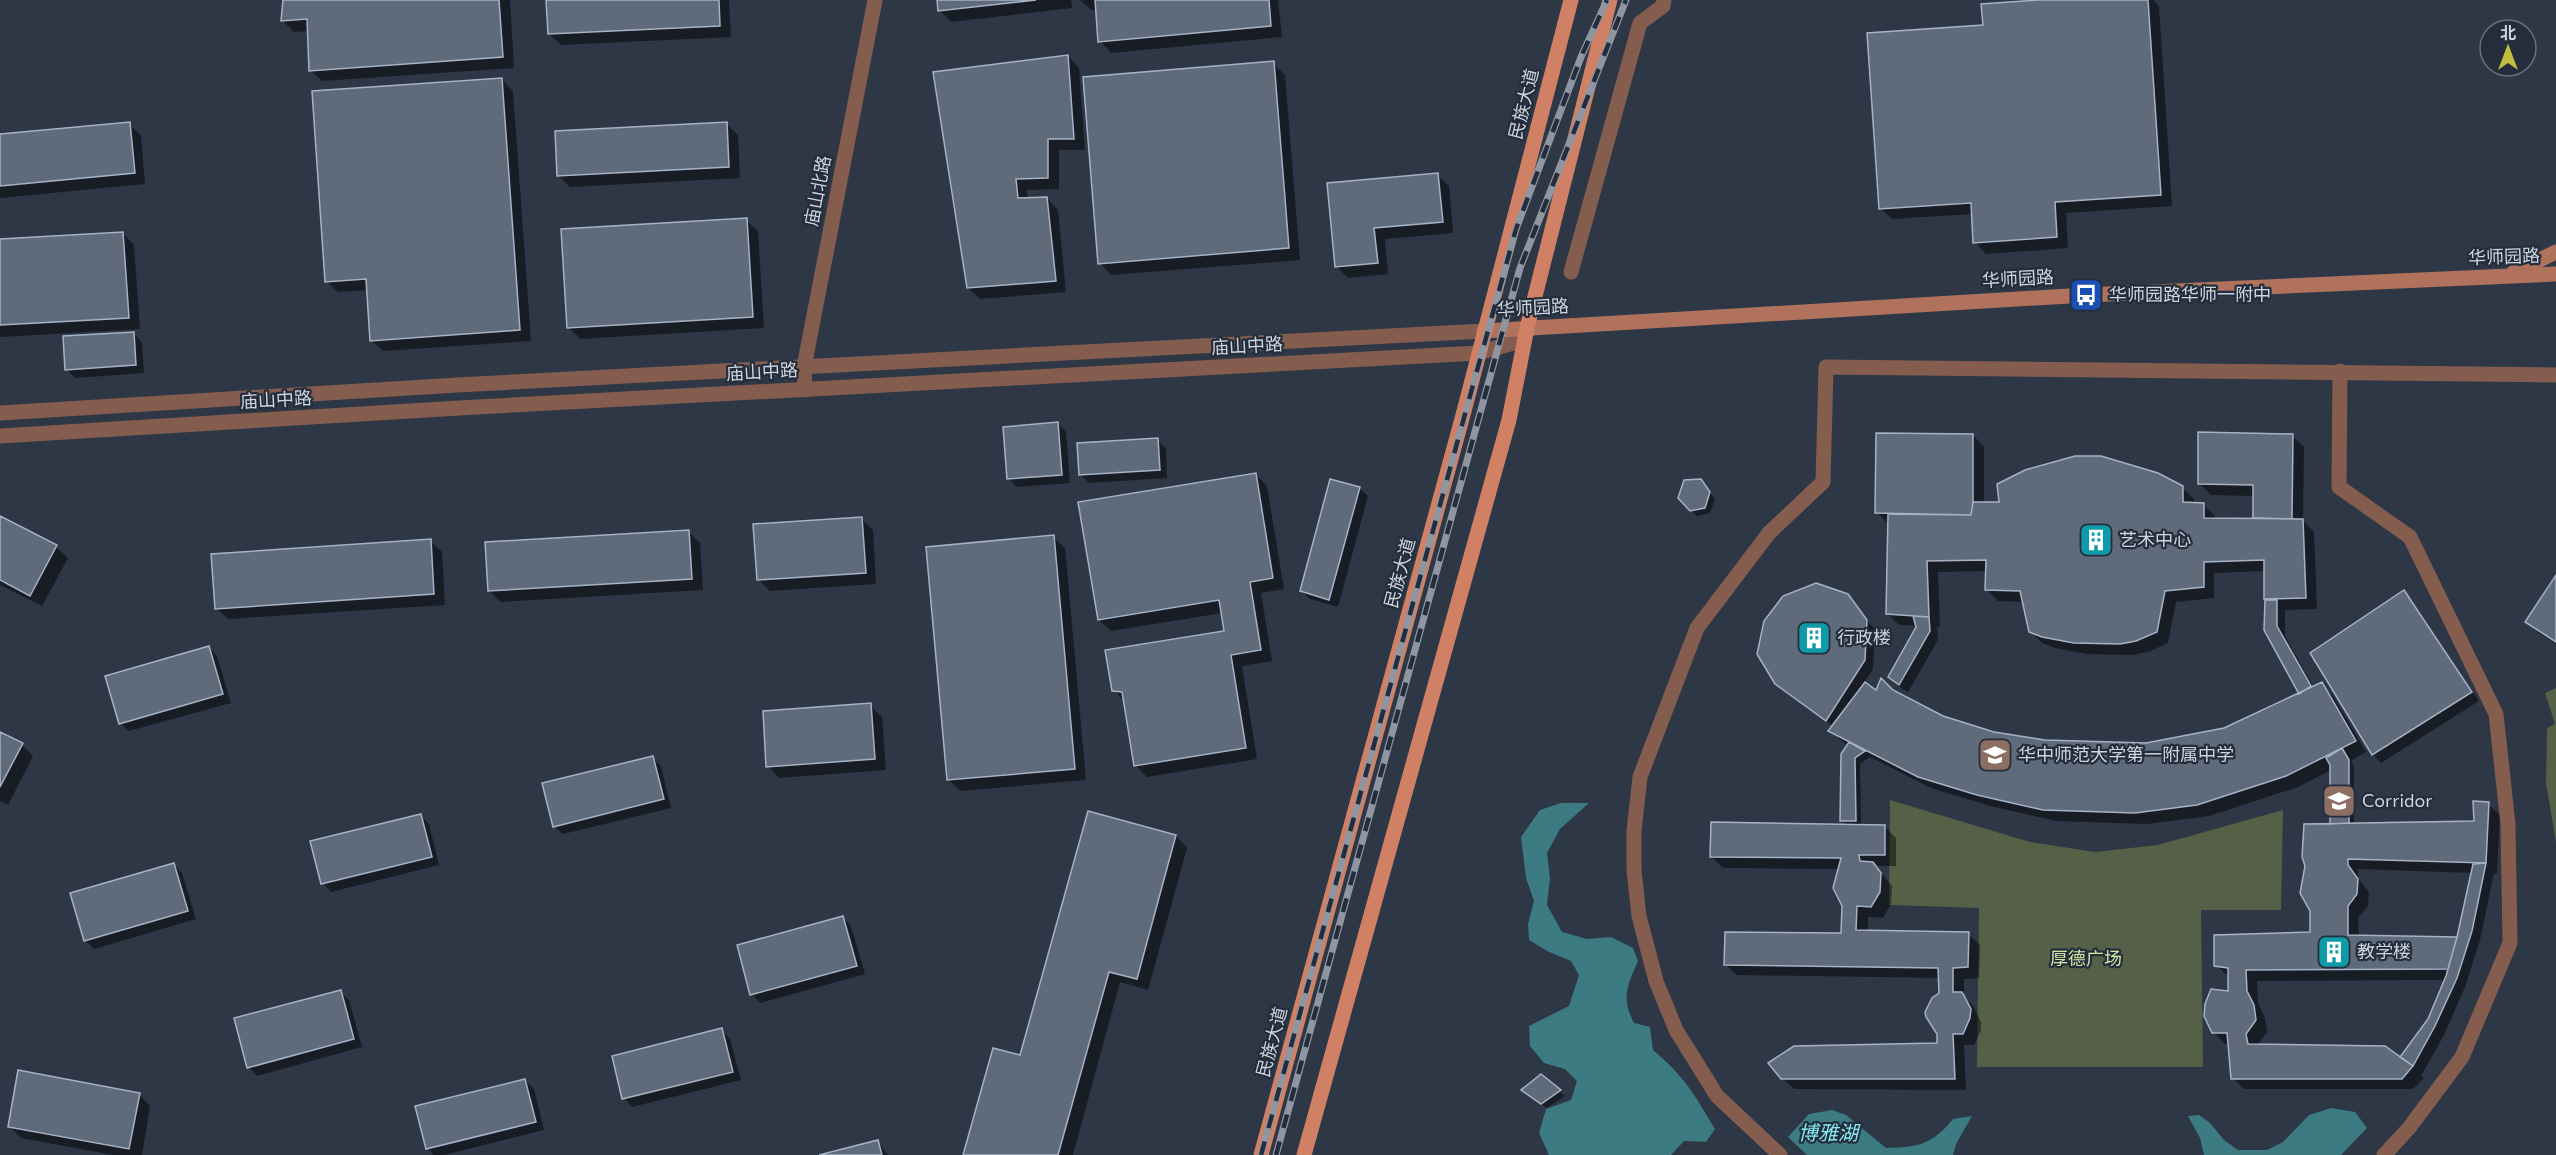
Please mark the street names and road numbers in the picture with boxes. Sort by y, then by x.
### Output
street label: 民族大道 [1504,66,1542,141]
street label: 庙山北路 [799,153,835,228]
street label: 华师园路 [2468,244,2540,268]
street label: 华师园路 [1981,265,2054,291]
street label: 华师园路 [1496,294,1569,320]
street label: 庙山中路 [1210,332,1283,358]
street label: 庙山中路 [725,358,798,384]
street label: 庙山中路 [239,386,312,412]
street label: 民族大道 [1379,535,1419,610]
street label: 民族大道 [1251,1004,1291,1079]

